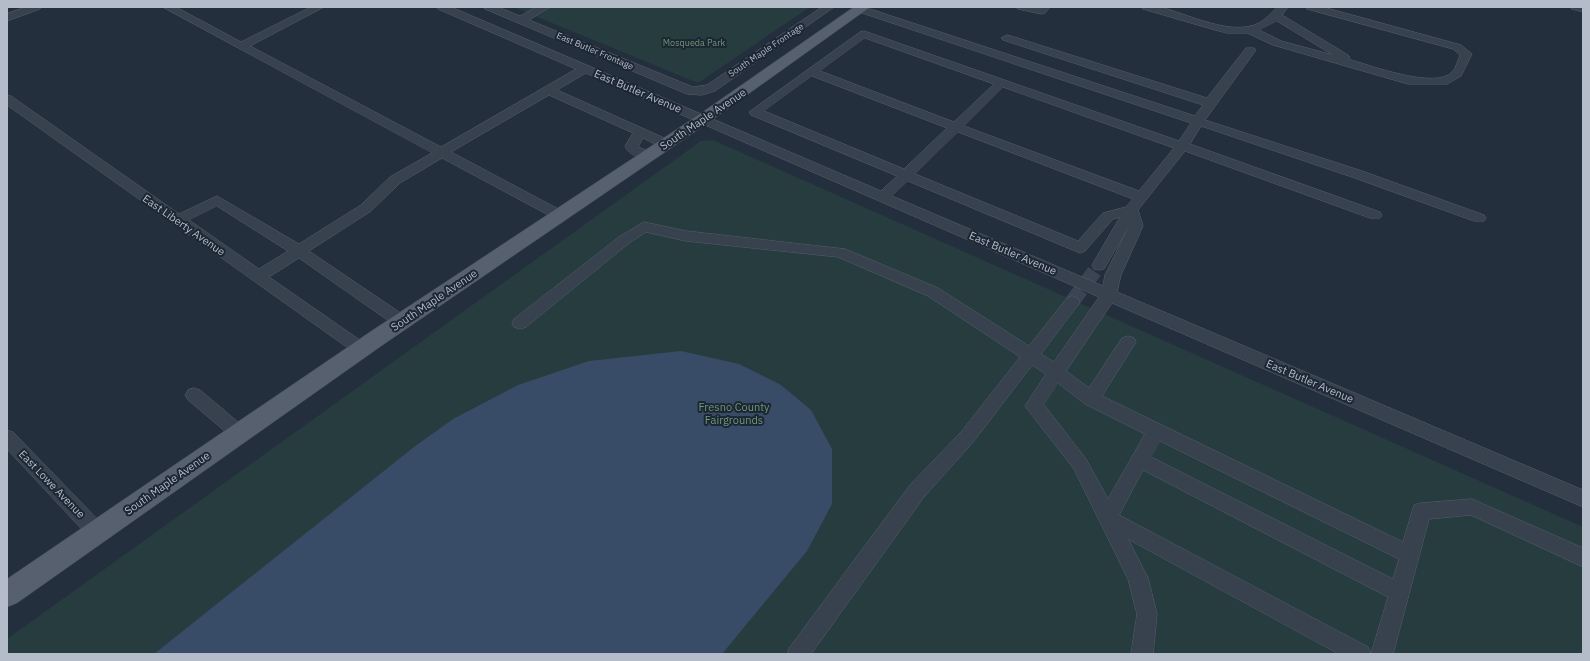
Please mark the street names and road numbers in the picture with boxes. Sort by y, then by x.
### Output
street label: South Maple Frontage [726,20,806,79]
street label: East Butler Frontage [555,29,635,72]
street label: East Butler Avenue [592,66,684,116]
street label: South Maple Avenue [657,85,749,153]
street label: East Liberty Avenue [140,191,228,259]
street label: East Butler Avenue [967,228,1059,278]
street label: South Maple Avenue [388,266,480,334]
street label: East Butler Avenue [1264,356,1356,406]
street label: East Lowe Avenue [16,447,88,521]
street label: South Maple Avenue [122,448,212,518]

